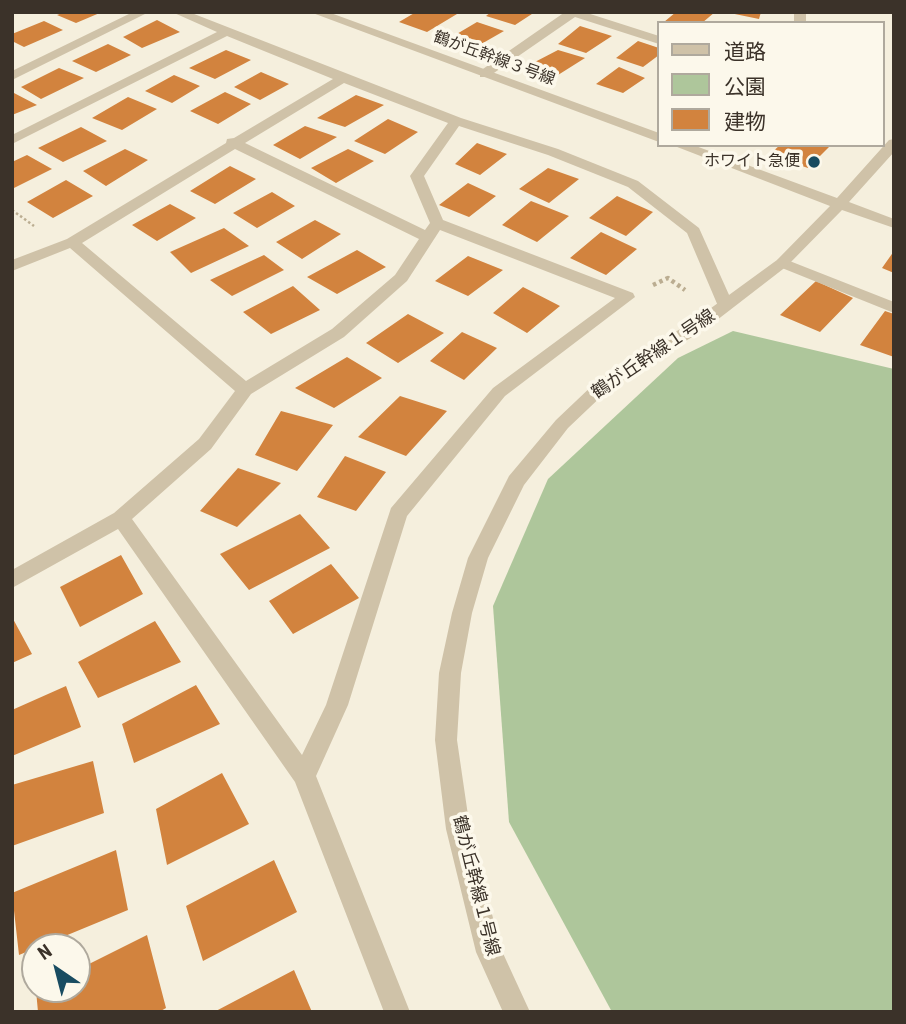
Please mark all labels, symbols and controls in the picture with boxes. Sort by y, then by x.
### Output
legend [657,21,885,147]
street label: 鶴が丘幹線３号線 [431,28,557,90]
text: 道路 [724,40,766,64]
text: 公園 [724,75,766,99]
text: 建物 [724,110,766,134]
place label: ホワイト急便 [704,152,800,172]
marker: ホワイト急便 [806,154,822,170]
street label: 鶴が丘幹線１号線 [588,306,720,404]
street label: 鶴が丘幹線１号線 [447,814,503,958]
north arrow [21,933,91,1003]
text: N [33,939,56,965]

